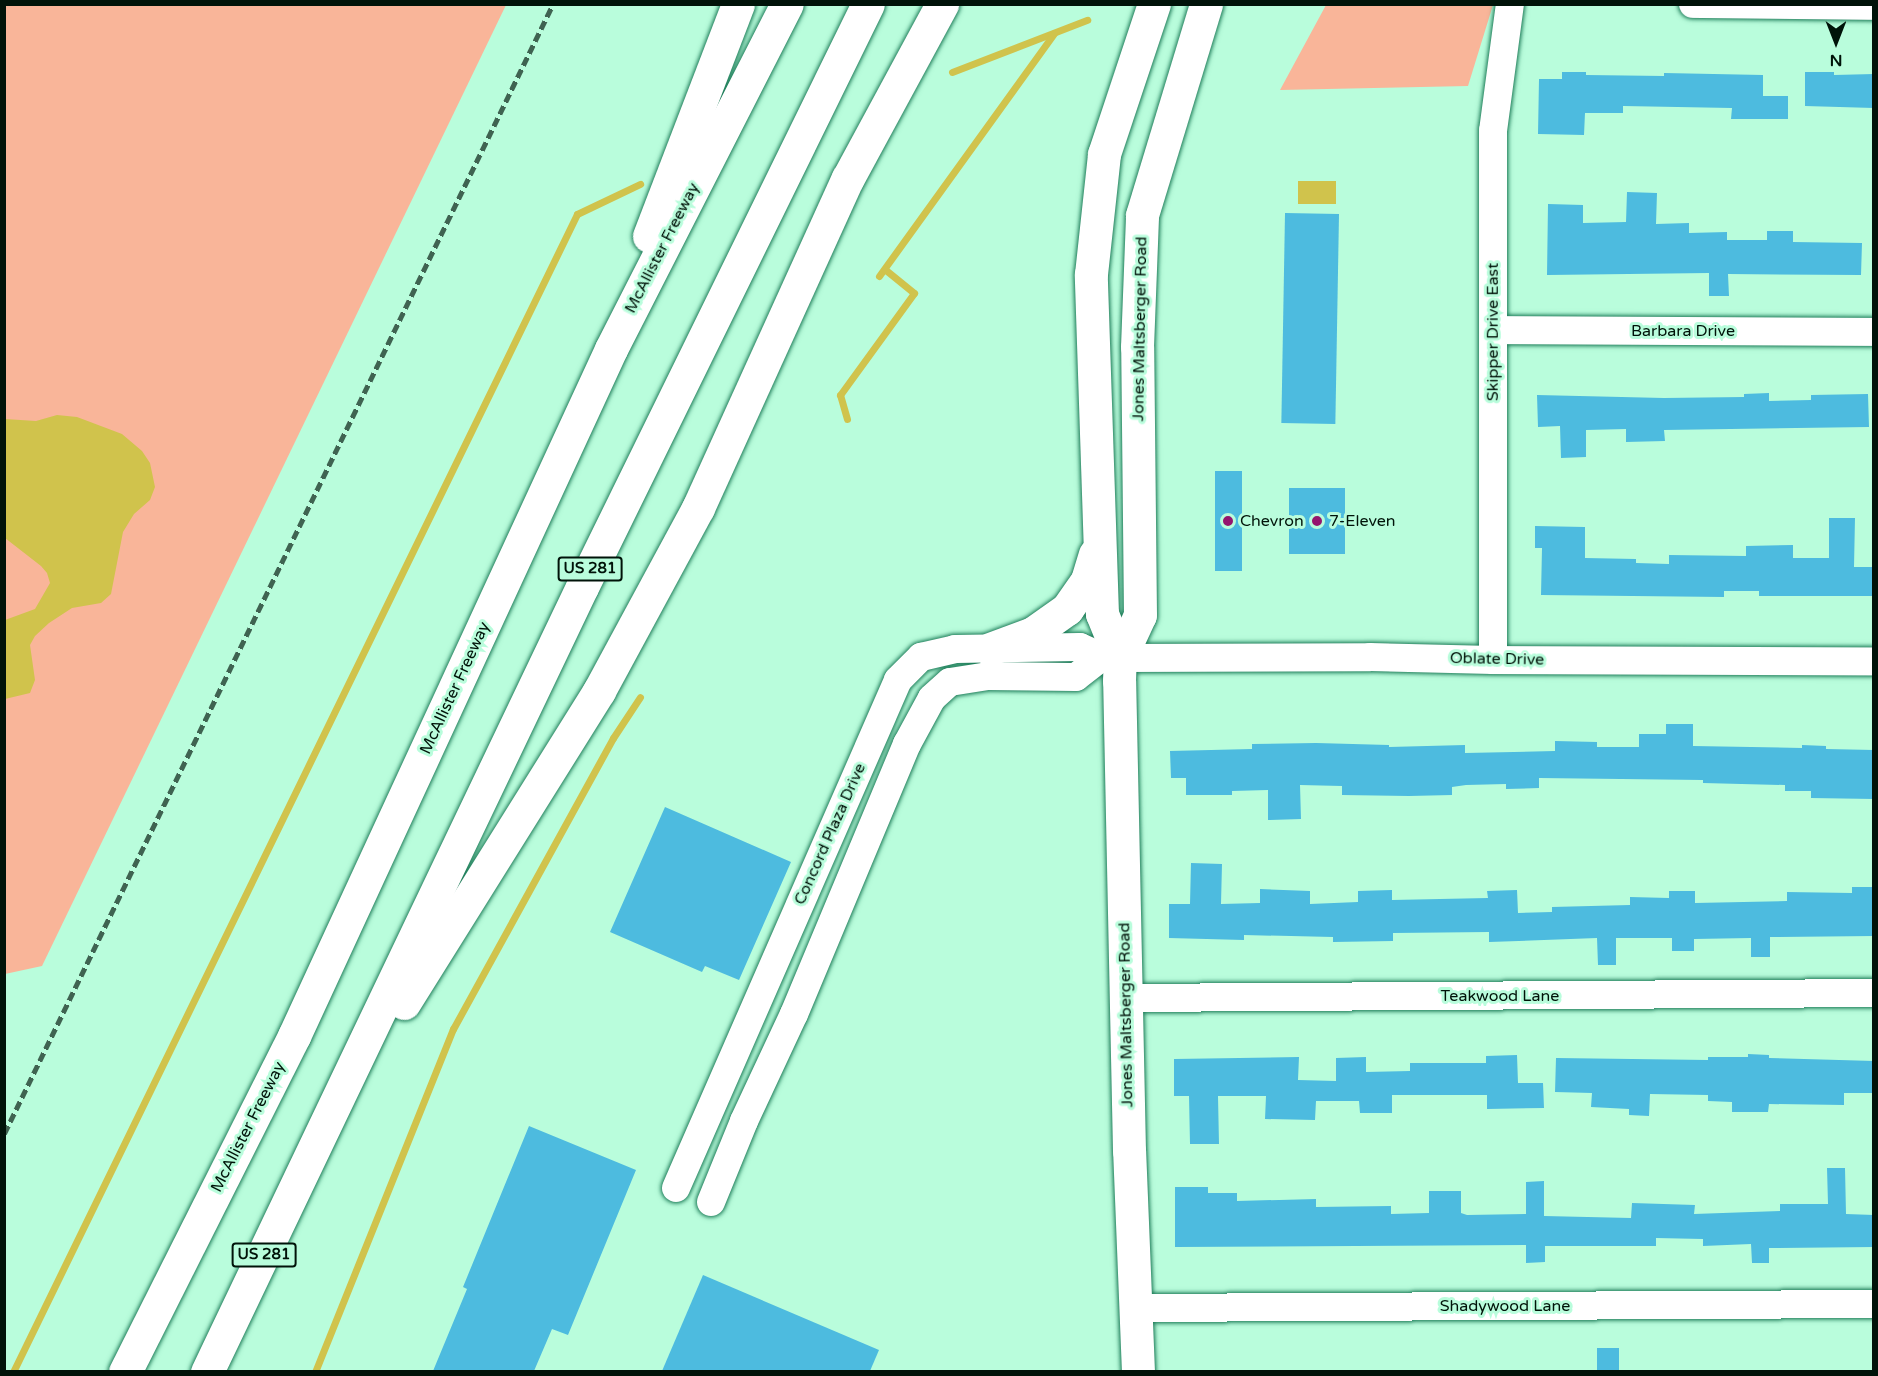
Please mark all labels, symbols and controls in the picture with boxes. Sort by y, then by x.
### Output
north arrow [1806,12,1866,72]
text: N [1830,50,1842,70]
street label: McAllister Freeway [621,180,703,316]
street label: Jones Maltsberger Road [1129,236,1151,422]
street label: Skipper Drive East [1483,263,1503,401]
street label: Barbara Drive [1631,321,1735,341]
place label: Chevron [1240,511,1304,531]
place label: 7-Eleven [1329,511,1396,531]
marker: Chevron [1221,514,1235,528]
marker: 7-Eleven [1310,514,1324,528]
road number: US 281 [557,557,623,581]
street label: McAllister Freeway [416,619,494,757]
street label: Oblate Drive [1450,649,1544,669]
street label: Concord Plaza Drive [790,760,870,908]
street label: Jones Maltsberger Road [1115,922,1137,1108]
street label: Teakwood Lane [1441,986,1559,1006]
street label: McAllister Freeway [207,1059,289,1195]
road number: US 281 [231,1243,297,1267]
street label: Shadywood Lane [1440,1296,1570,1316]

